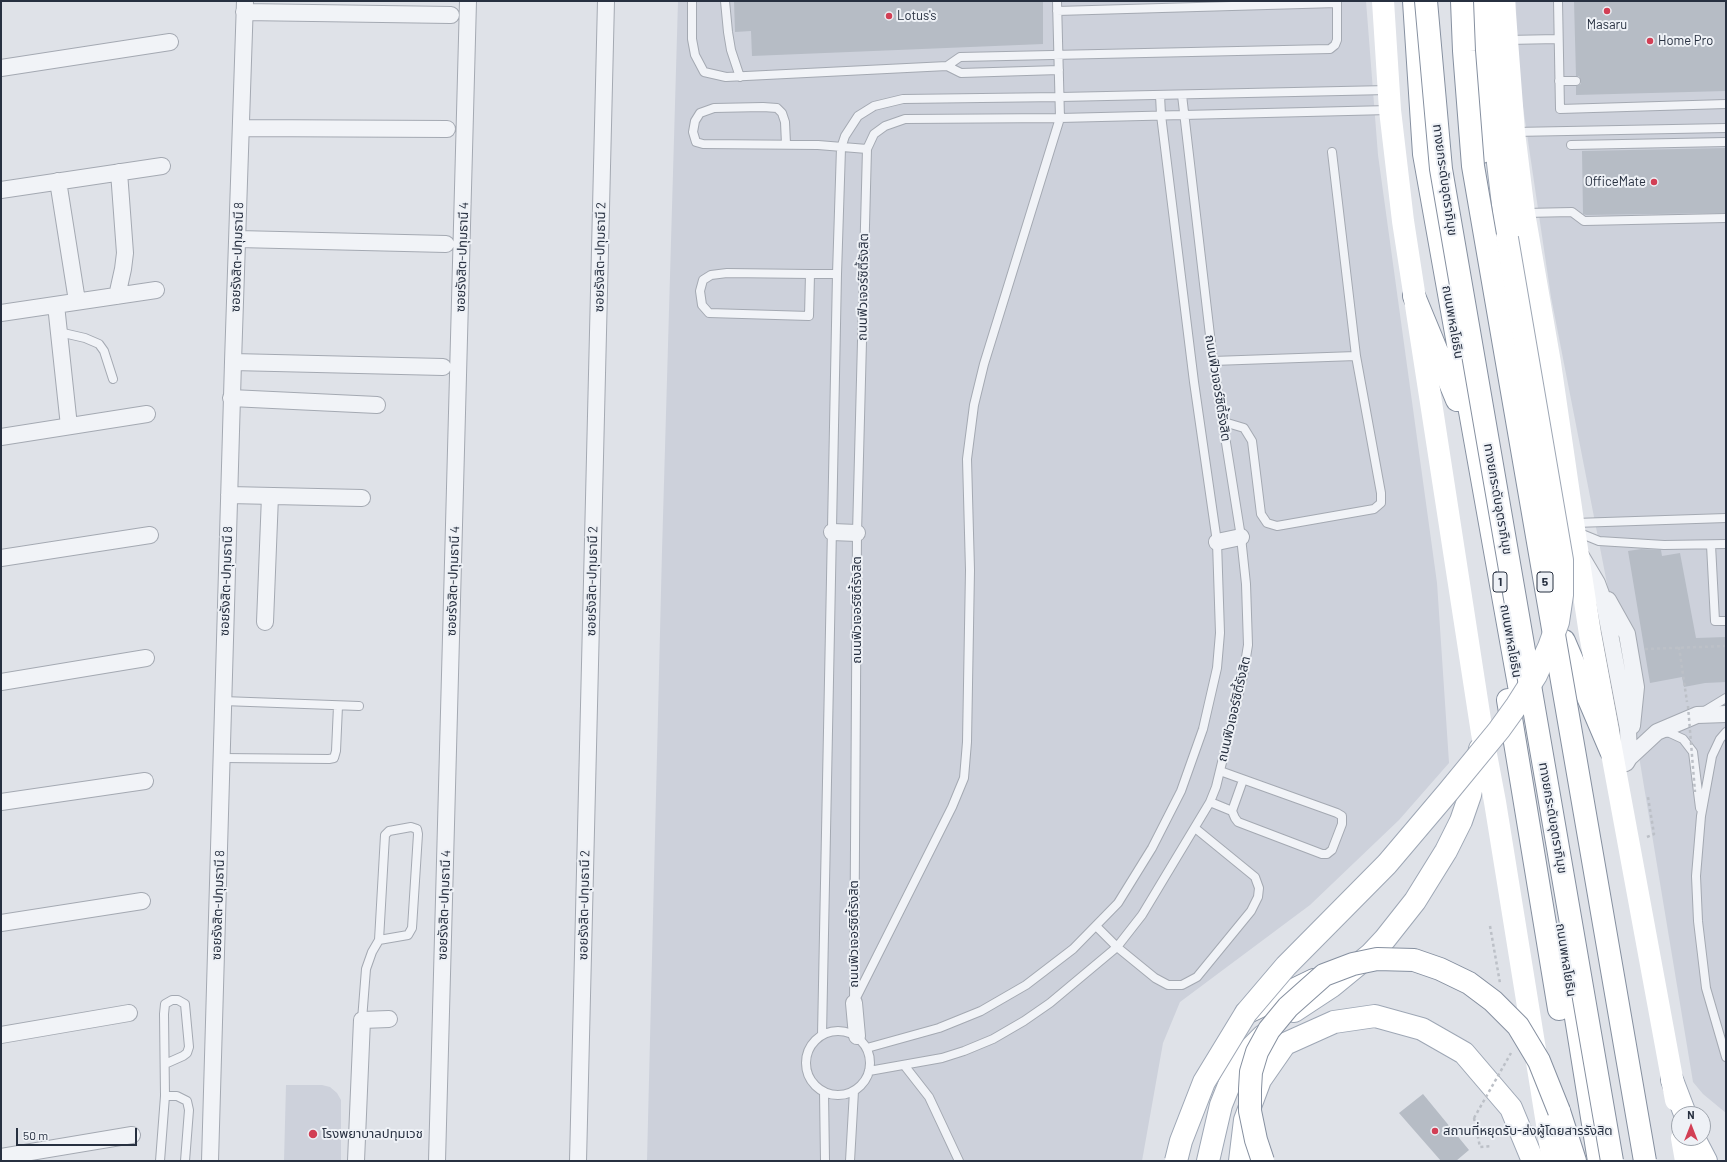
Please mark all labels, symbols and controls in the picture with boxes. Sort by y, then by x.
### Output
marker: Masaru [1602,6,1612,16]
place label: Lotus's [897,8,937,24]
marker: Lotus's [884,11,894,21]
place label: Masaru [1587,17,1627,33]
place label: Home Pro [1658,33,1713,49]
marker: Home Pro [1645,36,1655,46]
street label: ทางยกระดับอุตราภิมุข [1429,123,1461,237]
place label: OfficeMate [1585,174,1646,190]
marker: OfficeMate [1649,177,1659,187]
street label: ซอยรังสิต-ปทุมธานี 8 [227,202,247,312]
street label: ซอยรังสิต-ปทุมธานี 4 [452,202,472,312]
street label: ซอยรังสิต-ปทุมธานี 2 [591,202,609,312]
street label: ถนนฟิวเจอร์ซิตี้รังสิต [854,233,872,341]
street label: ถนนพหลโยธิน [1439,284,1467,360]
street label: ถนนฟิวเจอร์ซิตี้รังสิต [1202,334,1234,442]
street label: ทางยกระดับอุตราภิมุข [1481,442,1515,556]
street label: ซอยรังสิต-ปทุมธานี 8 [216,526,236,636]
street label: ซอยรังสิต-ปทุมธานี 4 [443,526,463,636]
street label: ซอยรังสิต-ปทุมธานี 2 [583,526,601,636]
street label: ถนนฟิวเจอร์ซิตี้รังสิต [849,556,865,664]
road number: 1 [1493,572,1507,592]
road number: 5 [1537,572,1553,592]
street label: ถนนพหลโยธิน [1497,603,1525,679]
street label: ถนนฟิวเจอร์ซิตี้รังสิต [1214,655,1254,763]
street label: ทางยกระดับอุตราภิมุข [1536,761,1570,875]
street label: ซอยรังสิต-ปทุมธานี 8 [208,850,228,960]
street label: ซอยรังสิต-ปทุมธานี 4 [434,850,454,960]
street label: ซอยรังสิต-ปทุมธานี 2 [575,850,593,960]
street label: ถนนฟิวเจอร์ซิตี้รังสิต [846,880,862,988]
street label: ถนนพหลโยธิน [1552,922,1580,998]
north arrow [1671,1106,1711,1146]
text: N [1687,1108,1695,1121]
scale bar [18,1120,139,1146]
place label: สถานที่หยุดรับ-ส่งผู้โดยสารรังสิต [1443,1123,1613,1139]
place label: โรงพยาบาลปทุมเวช [322,1126,423,1142]
marker: สถานที่หยุดรับ-ส่งผู้โดยสารรังสิต [1430,1126,1440,1136]
text: 50 m [23,1128,48,1142]
marker: โรงพยาบาลปทุมเวช [307,1128,319,1140]

